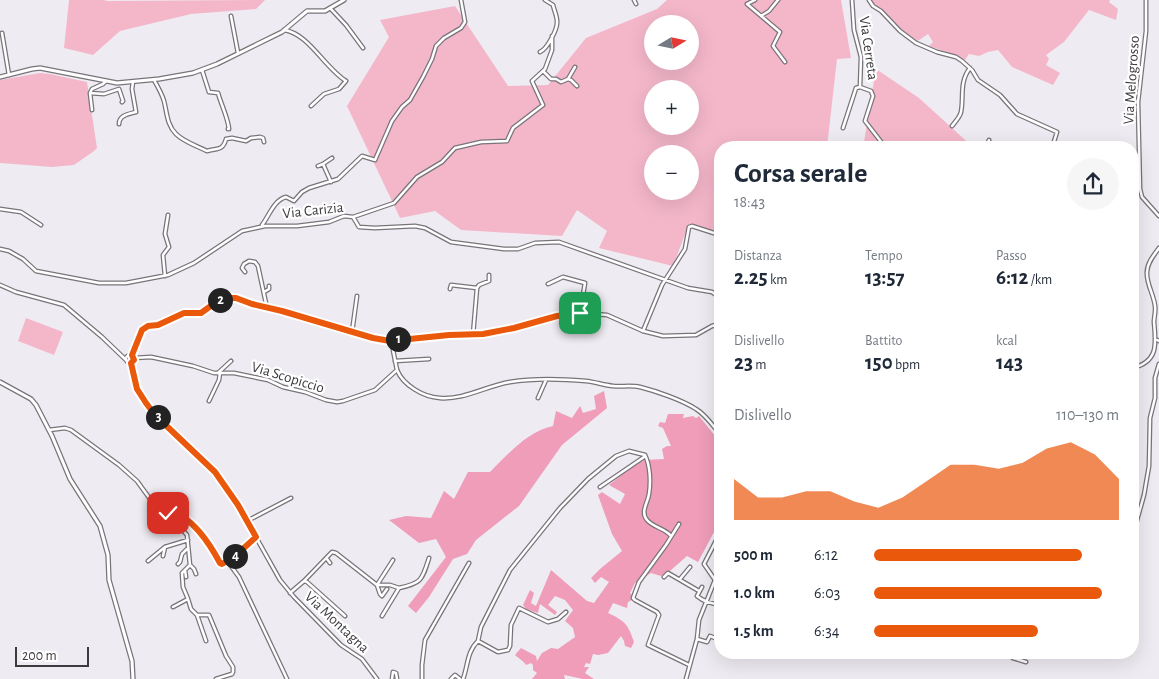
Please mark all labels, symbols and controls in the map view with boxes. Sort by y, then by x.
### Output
north arrow [644,15,699,70]
map controls [644,15,699,200]
street label: Via Cerreta [857,15,880,81]
street label: Via Melogrosso [1121,35,1142,125]
button: + [644,80,699,135]
button: − [644,145,699,200]
button: share [1067,158,1119,210]
text: Corsa serale [734,160,867,188]
text: 18:43 [734,194,765,210]
street label: Via Carizia [282,200,344,221]
text: Distanza [734,249,782,263]
text: Tempo [865,249,903,263]
text: Passo [996,249,1027,263]
text: 2.25 [734,267,768,288]
text: 13:57 [865,267,905,288]
text: 6:12 [996,267,1028,288]
text: km [768,273,788,287]
text: /km [1028,273,1052,287]
pin: 2 [208,288,232,312]
pin [559,292,601,334]
text: 2 [217,293,224,307]
icon: arrive [566,299,594,327]
pin: 1 [386,326,410,352]
text: 1 [396,332,401,346]
text: Dislivello [734,334,784,348]
text: Battito [865,334,902,348]
text: kcal [996,334,1017,348]
text: 23 [734,352,753,373]
text: 150 [865,352,893,373]
text: 143 [996,352,1023,373]
text: m [753,358,766,372]
text: bpm [893,358,920,372]
street label: Via Scopiccio [250,359,326,396]
pin: 3 [146,404,170,430]
text: Dislivello [734,407,792,423]
text: 110–130 m [1056,407,1119,423]
text: 3 [155,410,162,424]
pin [147,492,189,534]
icon: check [154,499,182,527]
pin: 4 [222,544,248,568]
text: 500 m [734,547,773,563]
text: 6:12 [814,547,838,563]
text: 4 [232,549,239,563]
text: 1.0 km [734,585,775,601]
text: 6:03 [814,585,840,601]
street label: Via Montagna [302,589,372,656]
text: 1.5 km [734,623,774,639]
text: 6:34 [814,623,839,639]
scale bar [15,644,89,667]
text: 200 m [22,649,57,663]

